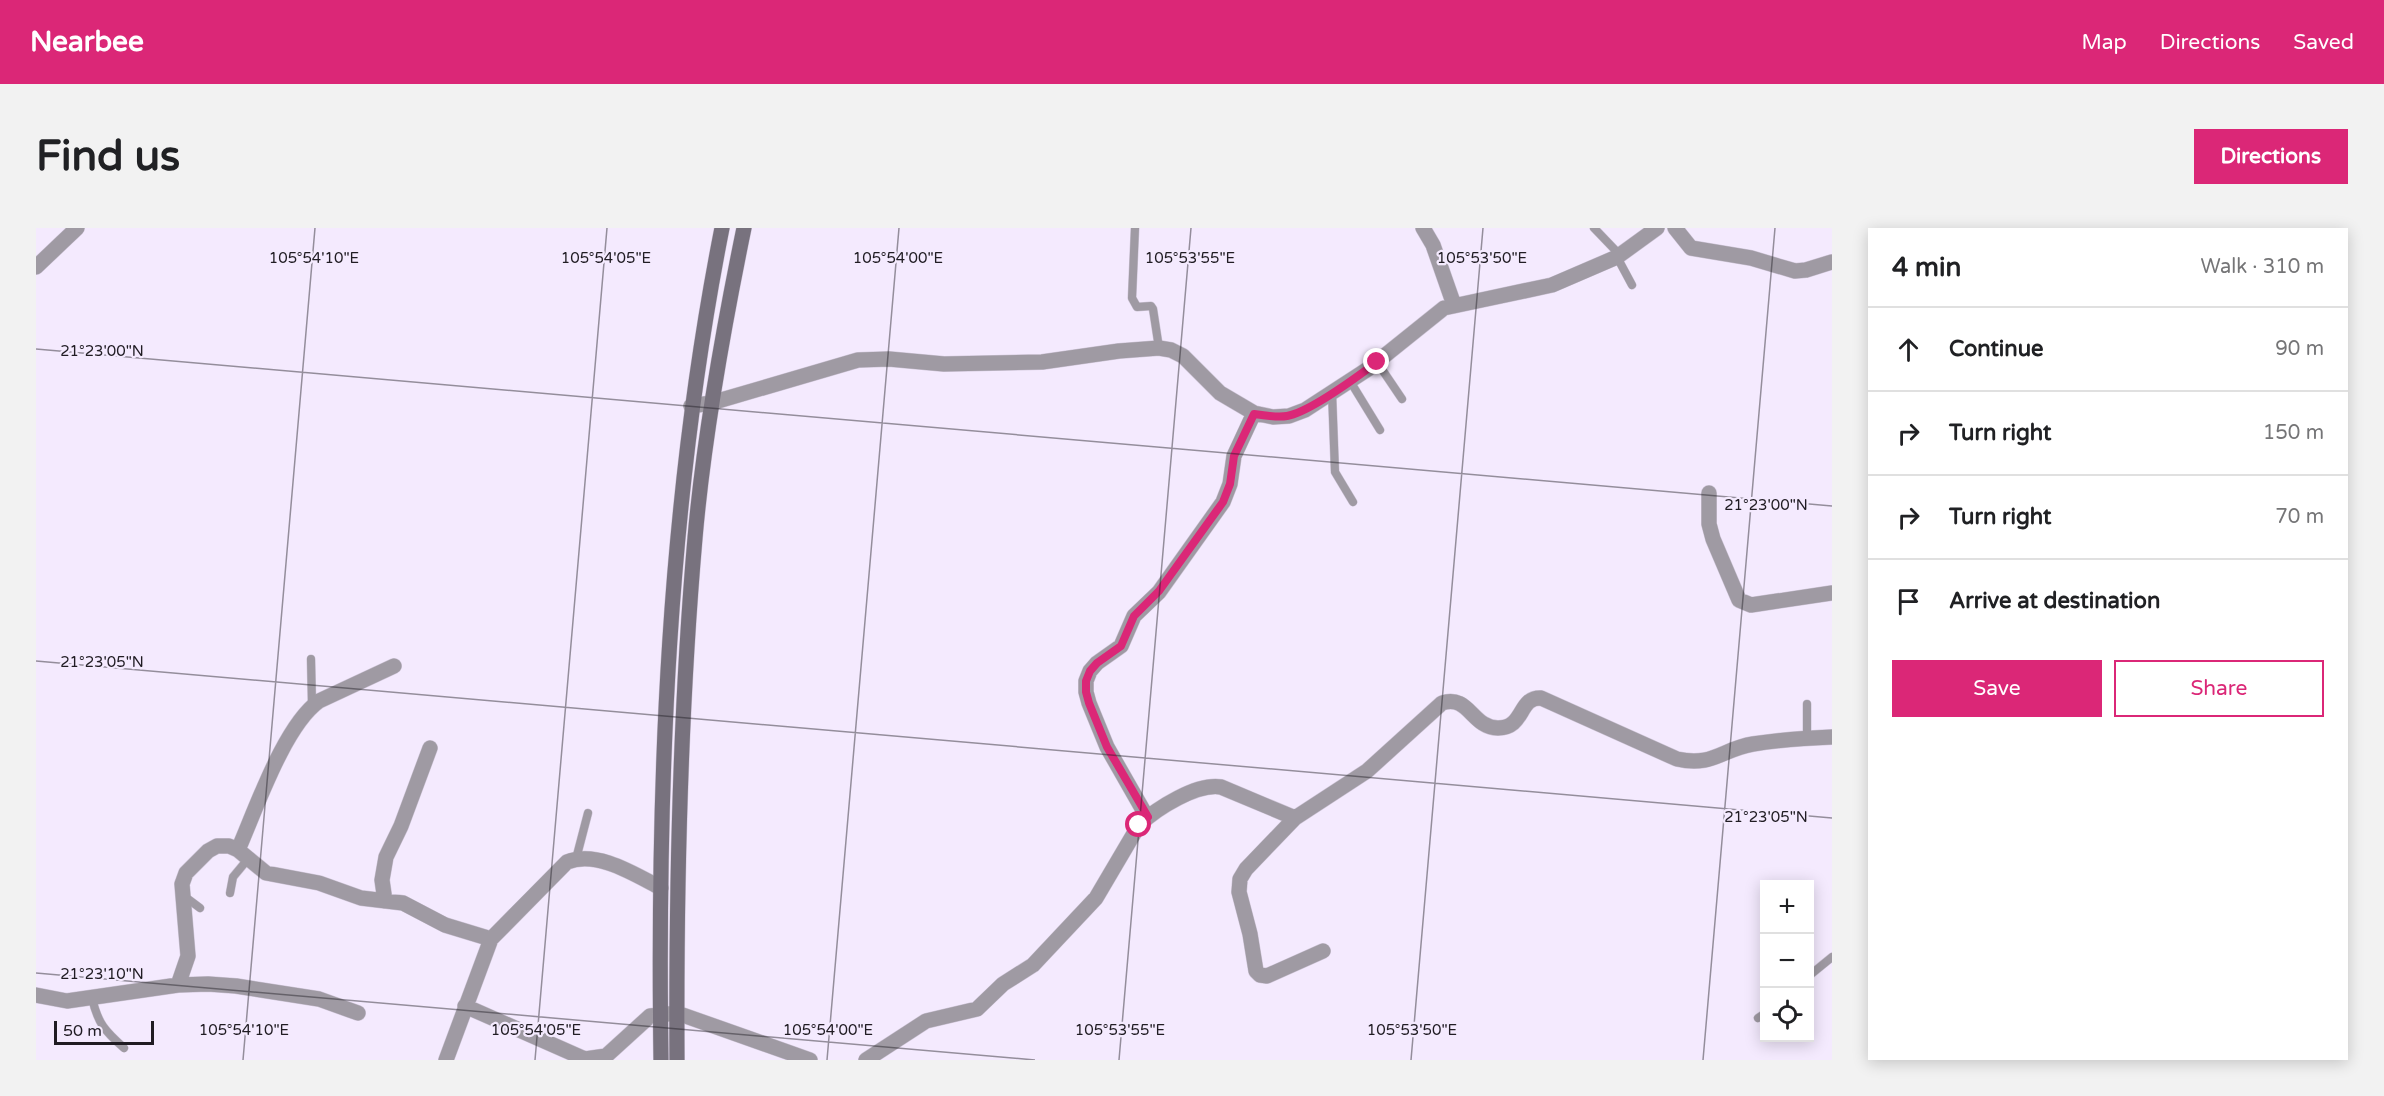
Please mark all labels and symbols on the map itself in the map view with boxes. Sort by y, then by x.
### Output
text: 105°54'10"E [269,249,359,267]
text: 105°54'05"E [561,249,651,267]
text: 105°54'00"E [853,249,943,267]
text: 105°53'55"E [1145,249,1235,267]
text: 105°53'50"E [1437,249,1527,267]
text: 21°23'00"N [60,342,144,360]
route end [1363,348,1389,374]
text: 21°23'00"N [1724,496,1808,514]
text: 21°23'05"N [60,653,144,671]
text: 21°23'05"N [1724,808,1808,826]
route start [1125,811,1151,837]
text: 21°23'10"N [60,965,144,983]
scale bar [54,1018,154,1046]
text: 105°54'10"E [199,1021,289,1039]
text: 105°54'05"E [491,1021,581,1039]
text: 105°54'00"E [783,1021,873,1039]
text: 105°53'55"E [1075,1021,1165,1039]
text: 105°53'50"E [1367,1021,1457,1039]

